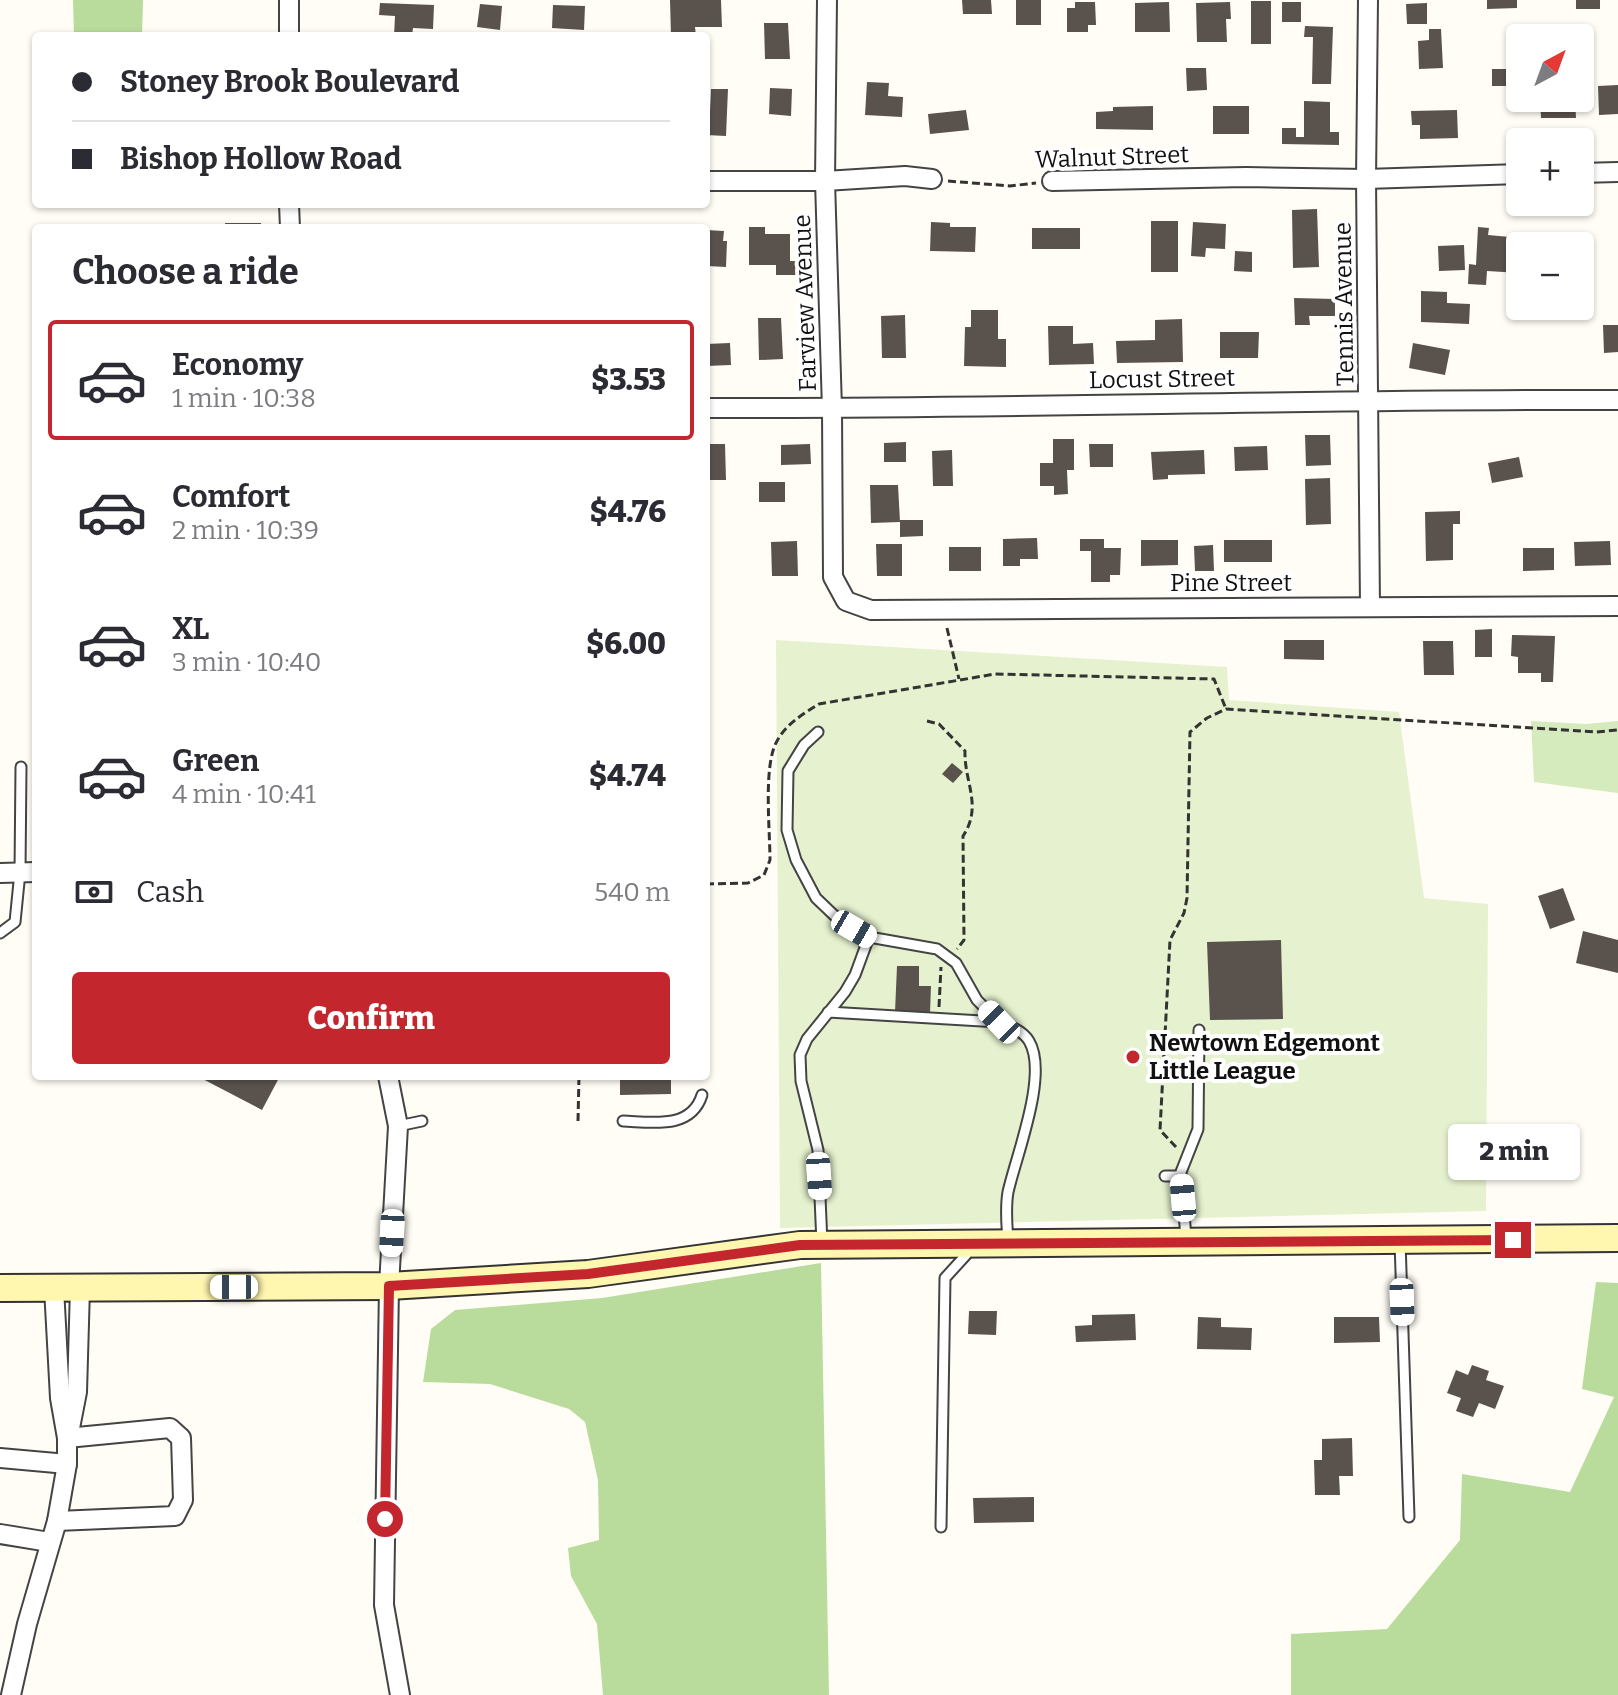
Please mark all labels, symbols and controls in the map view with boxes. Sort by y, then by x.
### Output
north arrow [1506,24,1594,112]
map controls [1506,24,1594,320]
text: Stoney Brook Boulevard [120,64,459,100]
button: + [1506,128,1594,216]
street label: Walnut Street [1035,140,1190,174]
text: Bishop Hollow Road [120,141,402,177]
street label: Farview Avenue [788,214,822,392]
street label: Tennis Avenue [1329,222,1359,386]
button: − [1506,232,1594,320]
text: Choose a ride [72,250,299,294]
icon: car [76,344,148,416]
text: Economy [172,347,303,383]
text: $3.53 [591,362,666,398]
street label: Locust Street [1089,364,1236,394]
text: 1 min · 10:38 [172,383,316,414]
icon: car [76,476,148,548]
text: Comfort [172,479,290,515]
text: $4.76 [590,494,666,530]
text: 2 min · 10:39 [172,515,319,546]
street label: Pine Street [1170,569,1292,597]
icon: car [76,608,148,680]
text: XL [172,611,209,647]
text: $6.00 [586,626,666,662]
text: 3 min · 10:40 [172,647,321,678]
icon: car [76,740,148,812]
text: Green [172,743,259,779]
text: $4.74 [589,758,666,794]
text: 4 min · 10:41 [172,779,316,810]
icon: cash [72,870,116,914]
text: Cash [136,874,204,910]
text: 540 m [594,877,670,908]
car [827,907,881,951]
button: Confirm [72,972,670,1064]
car [974,996,1024,1048]
place label: Newtown Edgemont Little League [1149,1029,1380,1085]
marker: Newtown Edgemont Little League [1124,1048,1142,1066]
callout: 2 min [1447,1124,1579,1180]
text: 2 min [1479,1136,1549,1167]
car [805,1151,833,1201]
car [1169,1173,1197,1223]
car [379,1208,405,1258]
route end [1495,1222,1531,1258]
car [210,1275,258,1299]
car [1389,1278,1415,1326]
route start [367,1501,403,1537]

